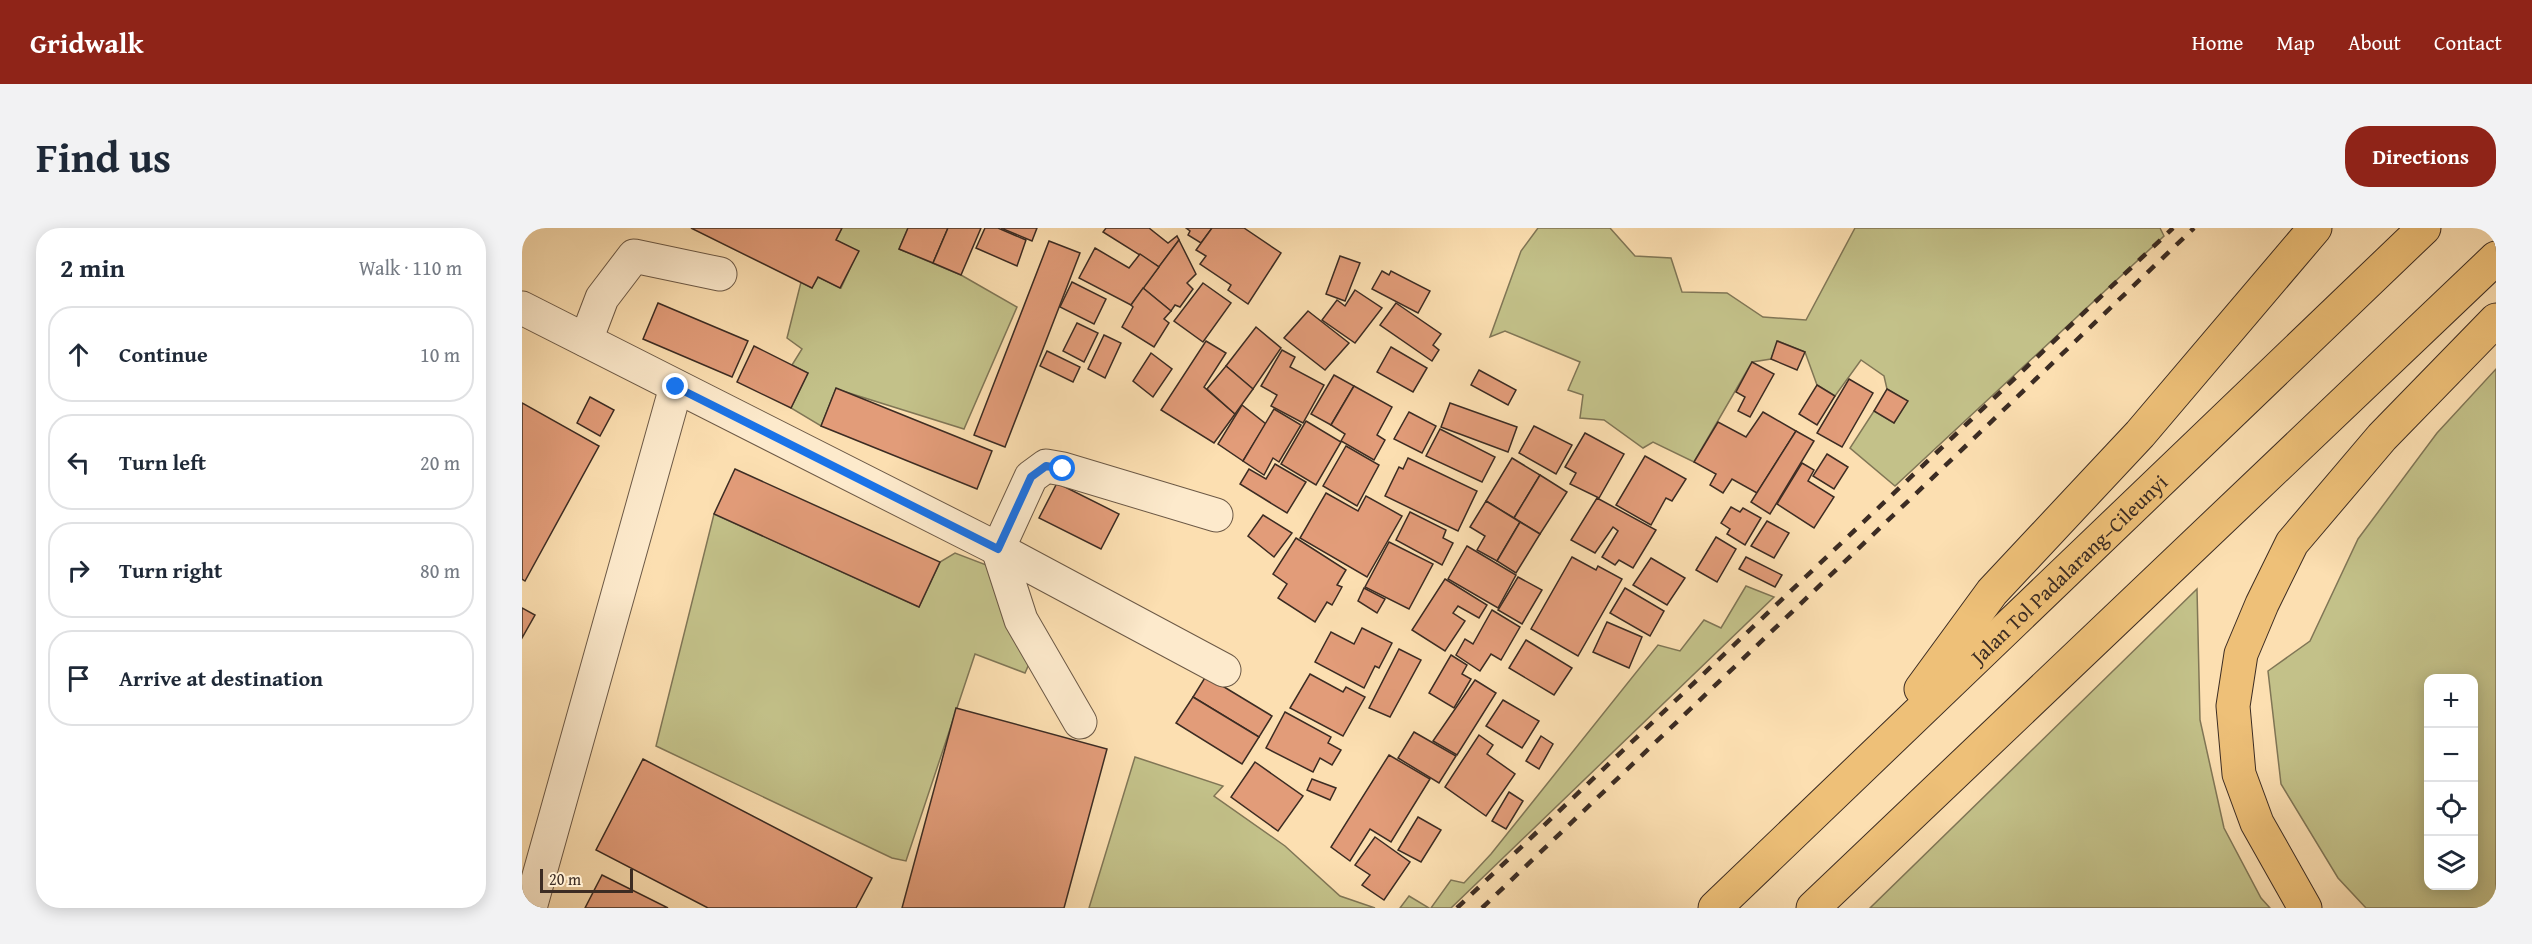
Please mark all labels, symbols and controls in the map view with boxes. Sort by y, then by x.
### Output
text: Gridwalk [30,22,143,63]
text: Home [2192,27,2243,58]
text: Map [2276,27,2315,58]
text: About [2348,27,2401,58]
text: Contact [2434,27,2502,58]
text: Find us [36,126,171,187]
button: Directions [2345,126,2496,187]
text: 2 min [60,248,125,287]
text: Walk · 110 m [359,253,462,282]
icon: ahead [62,338,95,371]
text: Continue [119,338,208,370]
text: 10 m [420,340,460,369]
route end [662,373,688,399]
icon: left [62,446,95,479]
text: Turn left [119,446,206,478]
text: 20 m [420,448,460,477]
route start [1049,455,1075,481]
street label: Jalan Tol Padalarang–Cileunyi [1961,467,2174,673]
icon: right [62,554,95,587]
text: Turn right [119,554,222,586]
text: 80 m [420,556,460,585]
icon: arrive [62,662,95,695]
text: Arrive at destination [119,662,323,694]
map controls [2424,674,2478,890]
button: + [2424,674,2478,728]
button: − [2424,728,2478,782]
button: locate [2424,782,2478,836]
button: layers [2424,836,2478,890]
scale bar [540,866,633,894]
text: 20 m [549,867,581,891]

